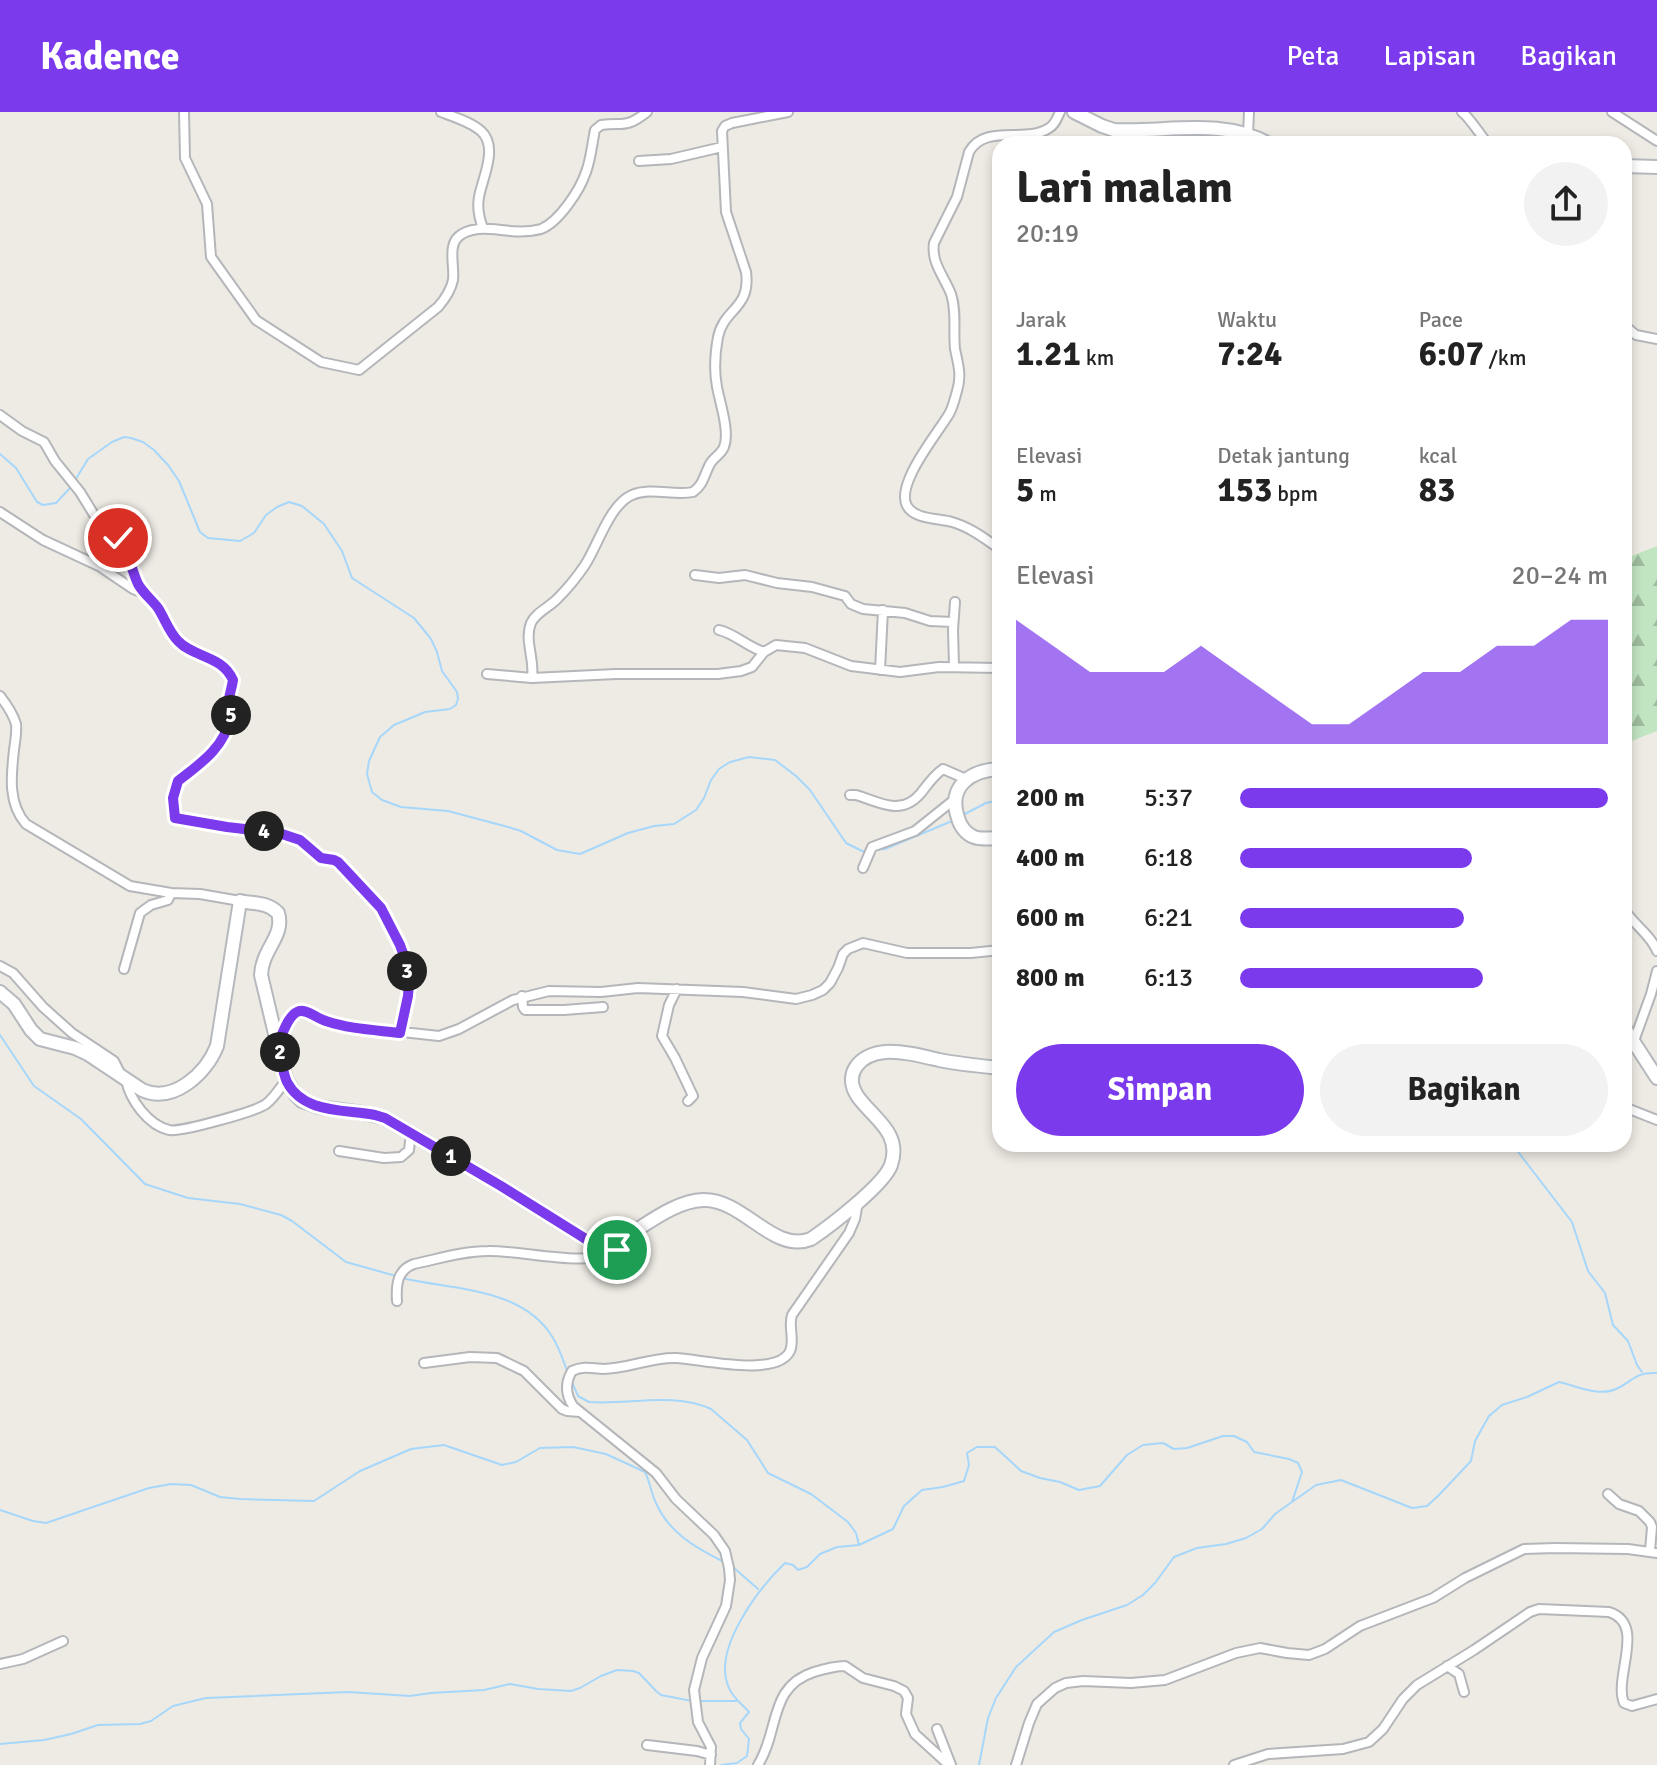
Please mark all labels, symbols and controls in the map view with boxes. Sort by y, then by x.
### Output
text: Kadence [40,33,180,80]
text: Peta [1286,39,1340,73]
text: Lapisan [1384,39,1476,73]
text: Bagikan [1520,39,1617,73]
text: Lari malam [1016,161,1233,215]
button: share [1524,162,1608,246]
text: 20:19 [1016,218,1079,250]
text: Jarak [1016,306,1067,333]
text: Waktu [1217,306,1277,333]
text: Pace [1419,306,1463,333]
text: 1.21 [1016,333,1081,375]
text: 7:24 [1217,333,1282,375]
text: 6:07 [1419,333,1484,375]
text: km [1081,344,1114,371]
text: /km [1484,344,1526,371]
text: Elevasi [1016,442,1082,469]
text: Detak jantung [1217,442,1350,469]
text: kcal [1419,442,1457,469]
text: 5 [1016,469,1034,511]
text: 153 [1217,469,1272,511]
text: 83 [1419,469,1455,511]
text: m [1034,480,1057,507]
text: bpm [1272,480,1318,507]
pin [84,504,152,572]
icon: check [96,516,140,560]
text: Elevasi [1016,560,1094,592]
text: 20–24 m [1512,560,1608,592]
pin: 5 [211,695,251,735]
text: 5 [225,701,237,728]
text: 200 m [1016,782,1085,814]
text: 5:37 [1144,782,1193,814]
pin: 4 [244,811,284,851]
text: 4 [258,817,270,844]
text: 400 m [1016,842,1085,874]
text: 6:18 [1144,842,1193,874]
text: 600 m [1016,902,1085,934]
text: 6:21 [1144,902,1193,934]
pin: 3 [387,951,427,991]
text: 3 [401,957,413,984]
text: 800 m [1016,962,1085,994]
text: 6:13 [1144,962,1193,994]
pin: 2 [260,1032,300,1072]
text: 2 [274,1038,286,1065]
button: Simpan [1016,1044,1304,1136]
button: Bagikan [1320,1044,1608,1136]
pin: 1 [431,1136,471,1176]
text: 1 [445,1142,457,1169]
pin [583,1216,651,1284]
icon: arrive [595,1228,639,1272]

